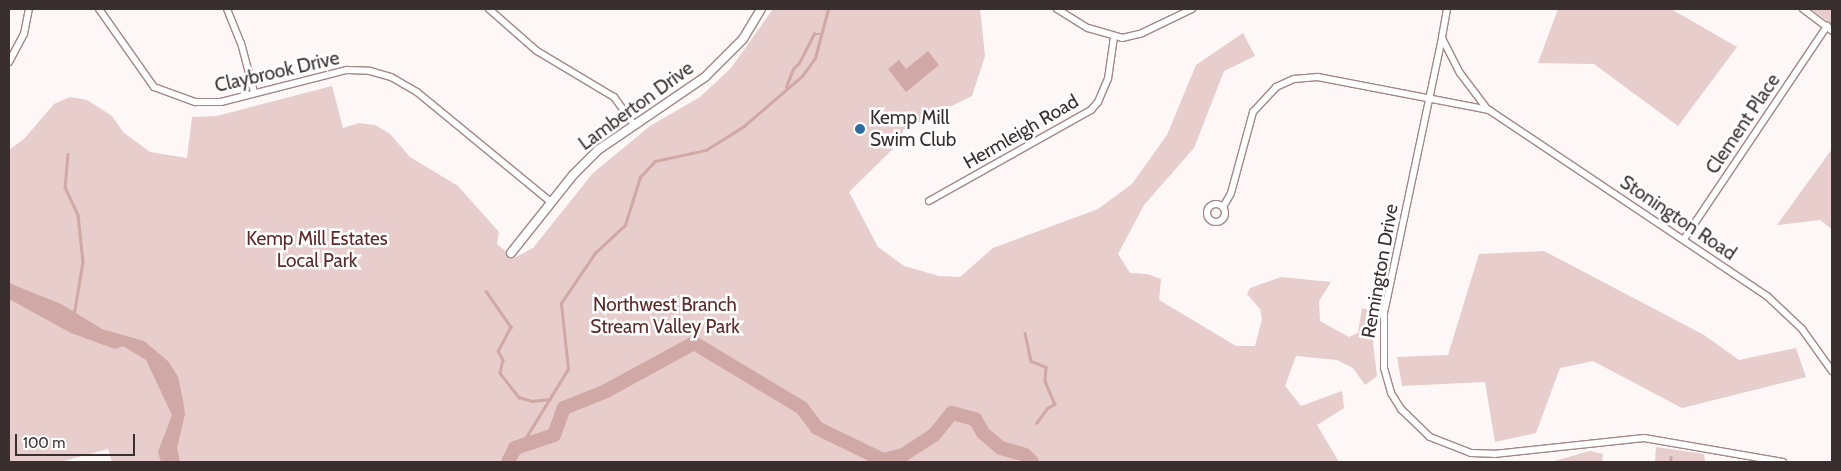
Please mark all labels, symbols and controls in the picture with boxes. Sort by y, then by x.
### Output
street label: Claybrook Drive [213,47,341,97]
street label: Lamberton Drive [574,57,698,155]
street label: Clement Place [1701,70,1785,178]
street label: Hermleigh Road [959,90,1083,174]
place label: Kemp Mill Swim Club [870,107,956,151]
marker: Kemp Mill Swim Club [854,123,866,135]
street label: Stonington Road [1616,171,1740,265]
street label: Remington Drive [1357,202,1403,340]
park label: Kemp Mill Estates Local Park [246,228,388,272]
park label: Northwest Branch Stream Valley Park [590,294,740,338]
scale bar [18,424,138,456]
text: 100 m [23,434,65,452]

